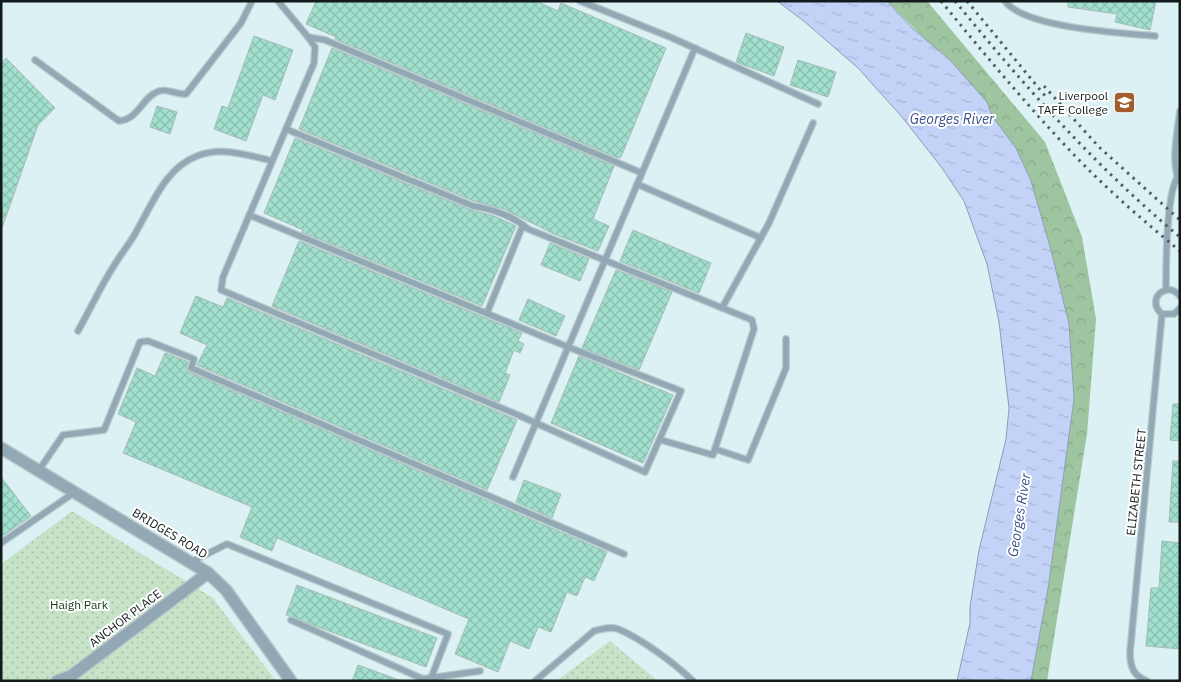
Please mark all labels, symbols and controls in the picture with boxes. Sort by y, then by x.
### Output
place label: Liverpool TAFE College [1038,88,1108,117]
school or university icon: Liverpool TAFE College [1112,90,1136,114]
water label: Georges River [910,110,995,128]
street label: ELIZABETH STREET [1123,428,1149,536]
water label: Georges River [1004,471,1035,558]
street label: BRIDGES ROAD [130,505,210,561]
street label: ANCHOR PLACE [86,586,164,650]
park label: Haigh Park [50,597,109,612]

